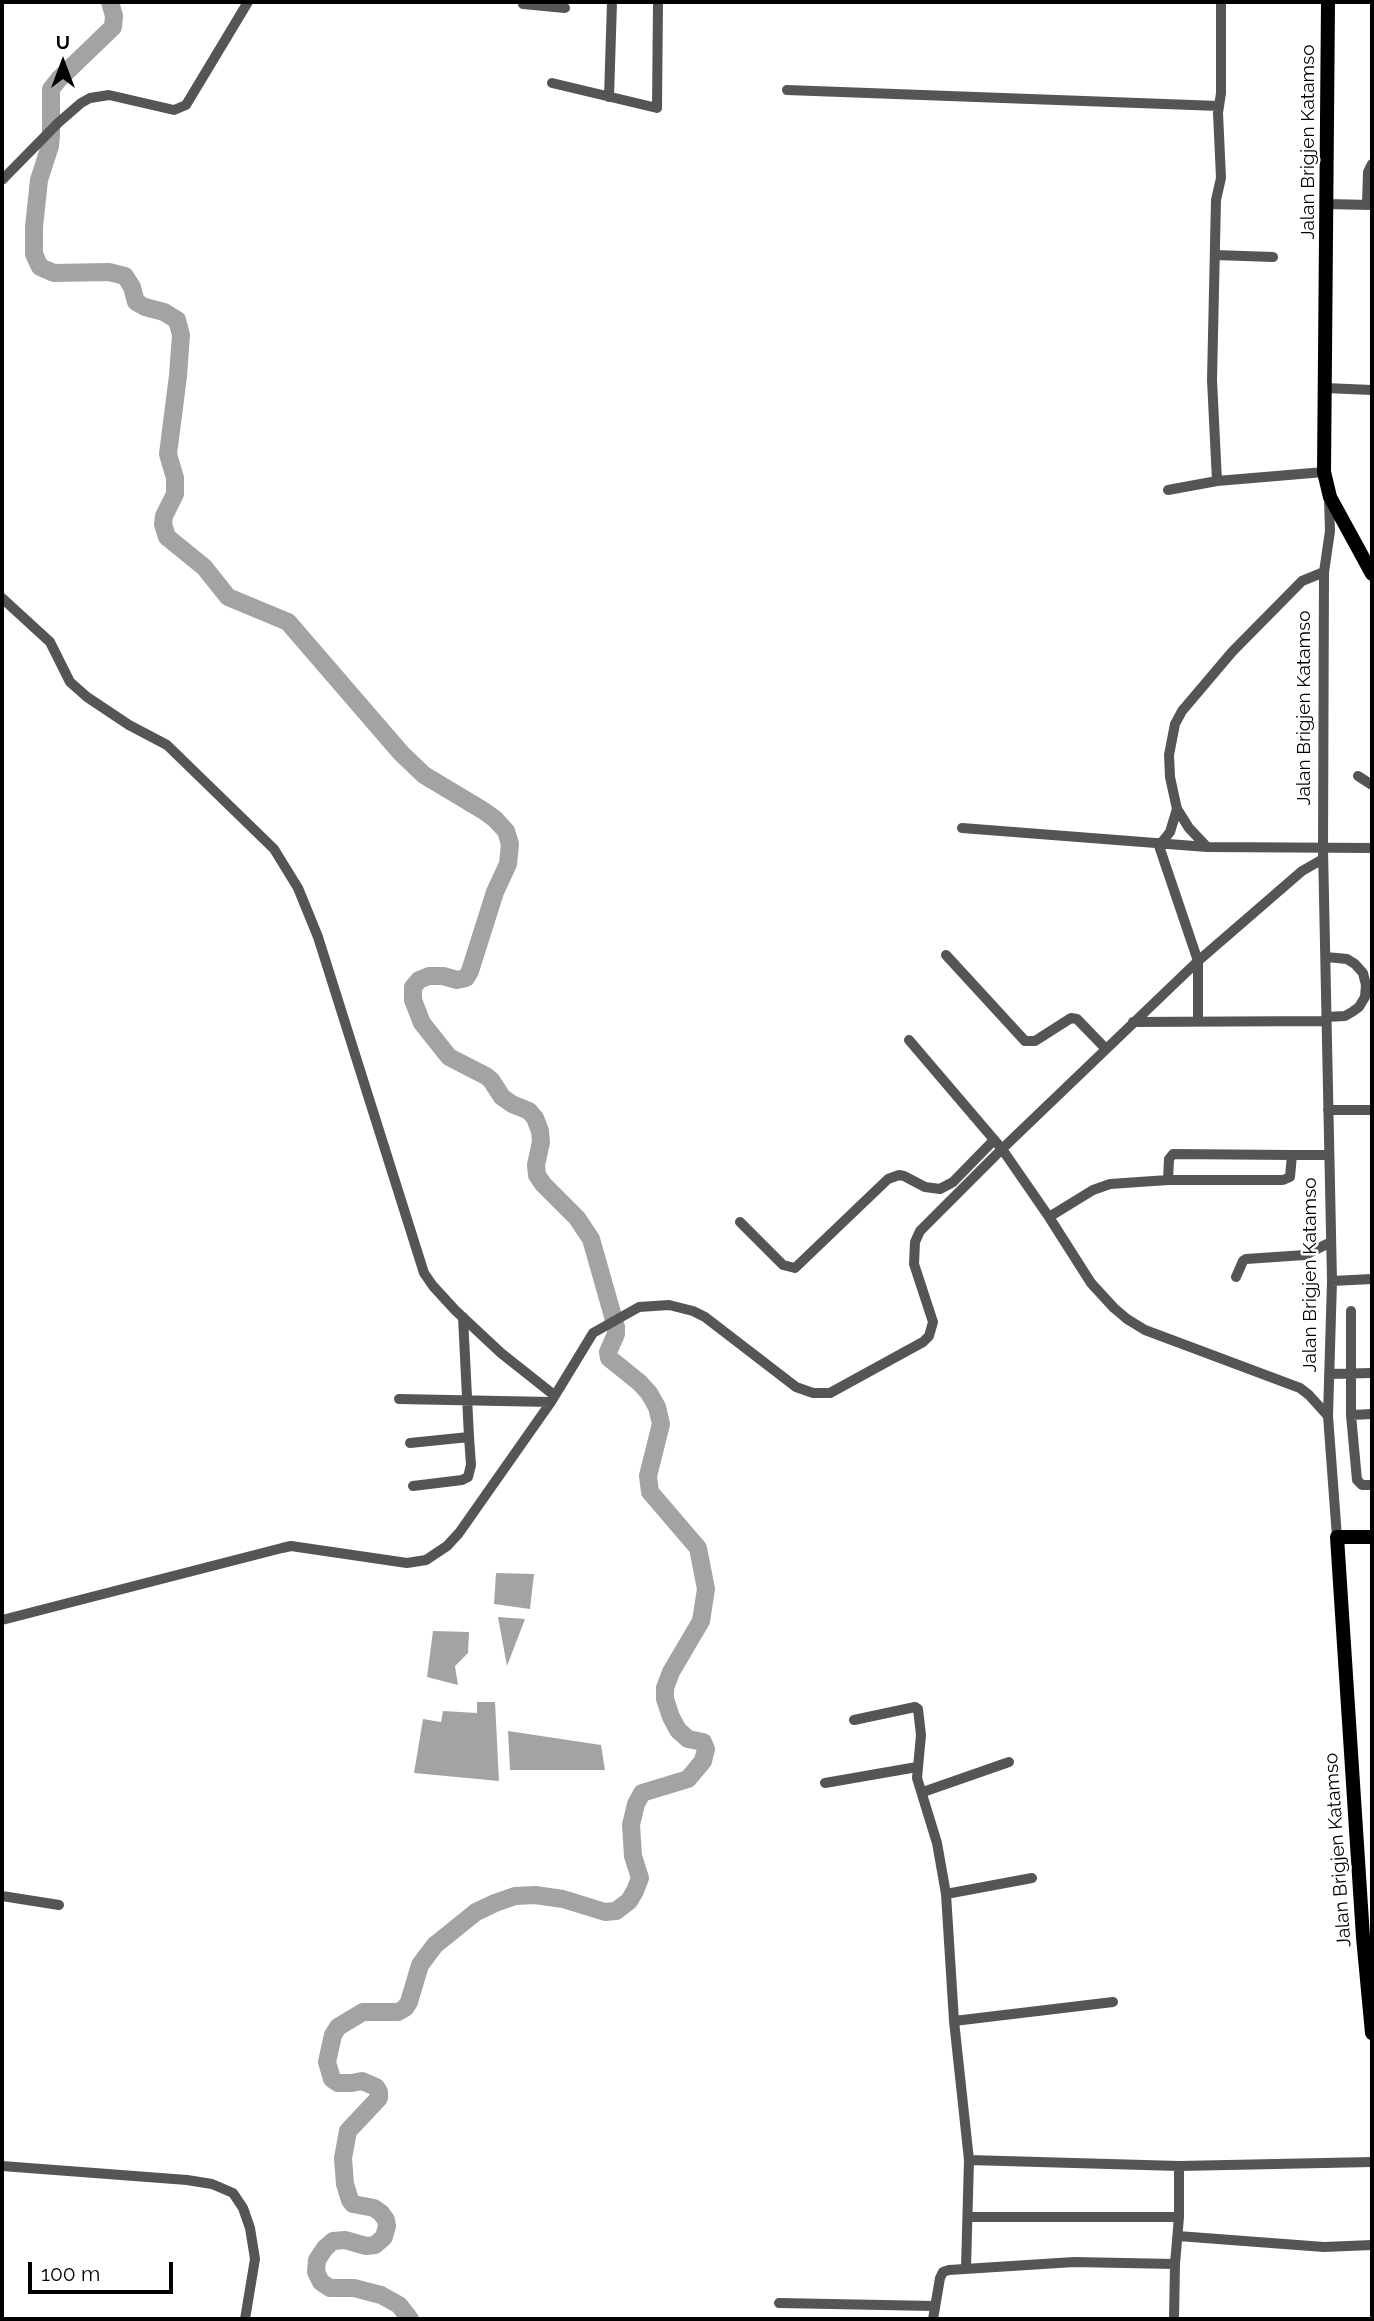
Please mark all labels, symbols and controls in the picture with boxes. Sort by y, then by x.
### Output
north arrow [28,28,98,98]
text: U [56,31,70,53]
street label: Jalan Brigjen Katamso [1297,45,1319,239]
street label: Jalan Brigjen Katamso [1293,611,1315,805]
street label: Jalan Brigjen Katamso [1299,1178,1321,1372]
street label: Jalan Brigjen Katamso [1320,1752,1356,1948]
scale bar [32,2248,177,2292]
text: 100 m [41,2261,100,2286]

